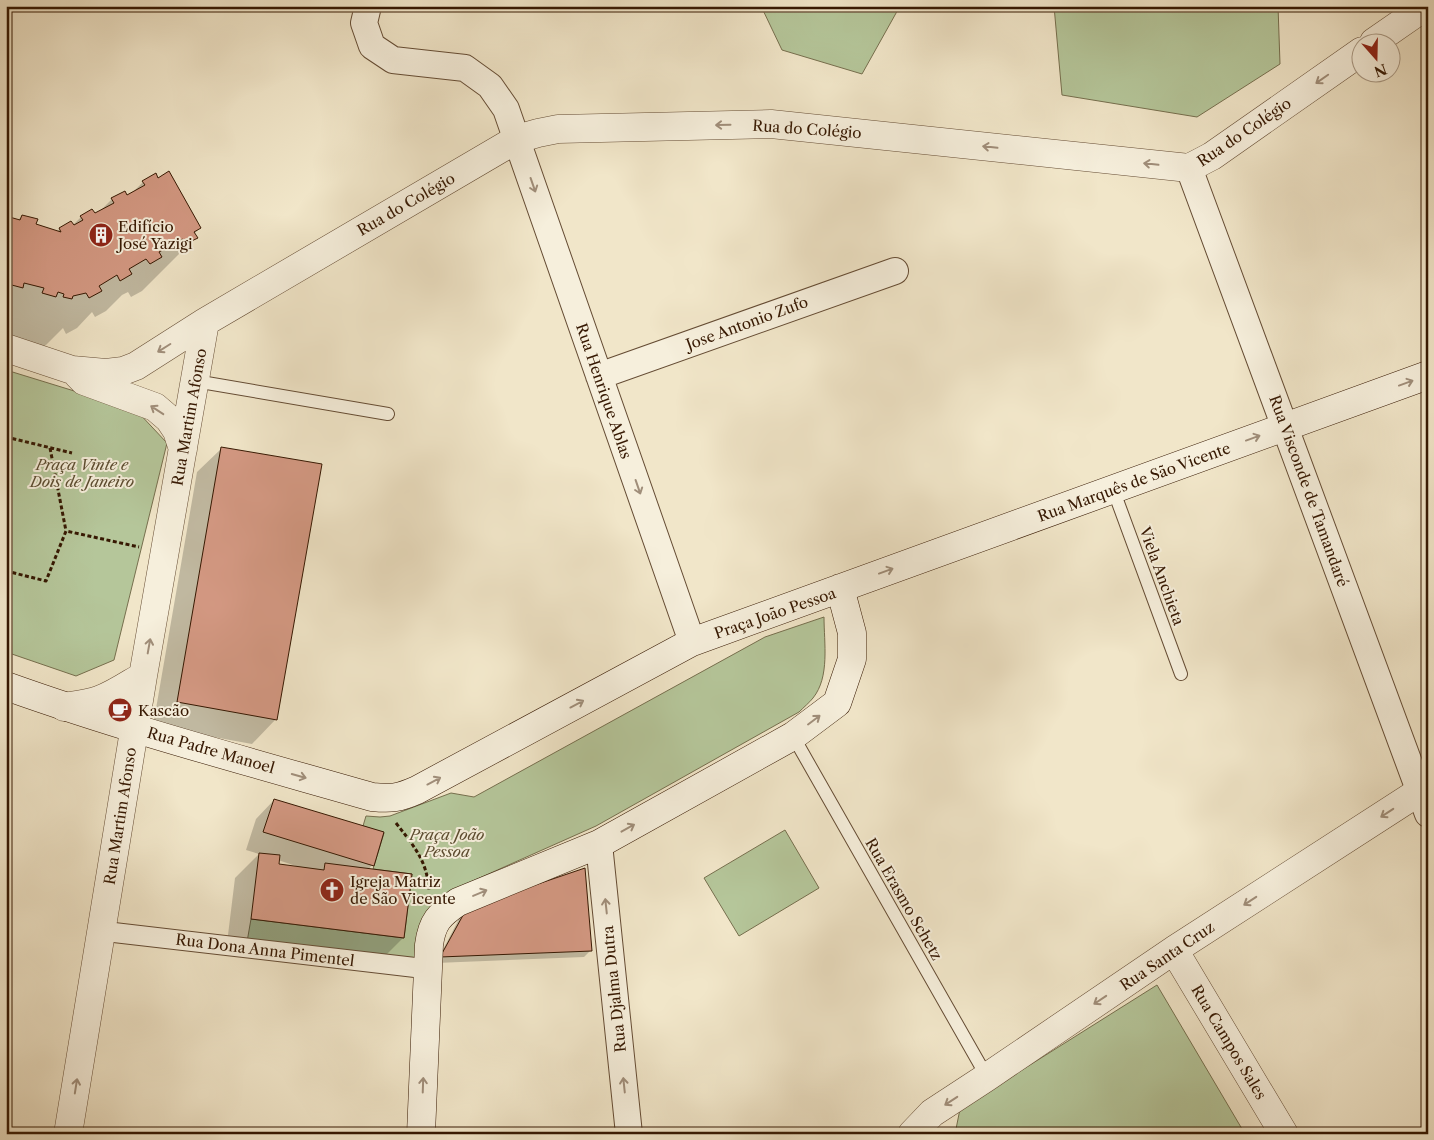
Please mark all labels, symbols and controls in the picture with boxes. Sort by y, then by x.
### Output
north arrow [1352,32,1402,82]
text: N [1372,60,1389,81]
one-way arrow [1315,74,1329,84]
street label: Rua do Colégio [1193,93,1295,171]
street label: Rua do Colégio [752,116,862,142]
one-way arrow [716,120,732,130]
one-way arrow [982,142,998,152]
one-way arrow [1144,159,1160,169]
street label: Rua do Colégio [354,168,458,240]
one-way arrow [528,177,538,193]
place label: Edifício José Yazigi [116,217,193,253]
building icon: Edifício José Yazigi [88,222,114,248]
street label: Jose Antonio Zufo [682,292,811,355]
street label: Rua Henrique Ablas [572,321,636,461]
one-way arrow [158,343,172,353]
street label: Rua Martim Afonso [168,347,210,487]
one-way arrow [1397,378,1413,387]
street label: Rua Visconde de Tamandaré [1265,392,1353,590]
one-way arrow [150,405,164,415]
one-way arrow [1245,433,1260,442]
street label: Rua Marquês de São Vicente [1035,438,1233,526]
park label: Praça Vinte e Dois de Janeiro [29,455,134,491]
one-way arrow [634,479,643,495]
street label: Viela Anchieta [1135,523,1189,628]
one-way arrow [878,566,893,575]
street label: Praça João Pessoa [712,583,838,643]
one-way arrow [144,638,154,654]
cafe icon: Kascão [107,697,133,723]
one-way arrow [569,699,584,708]
place label: Kascão [138,701,189,720]
one-way arrow [807,715,821,725]
street label: Rua Padre Manoel [145,723,277,777]
street label: Rua Martim Afonso [100,746,140,886]
one-way arrow [291,772,307,782]
one-way arrow [426,776,441,785]
one-way arrow [1380,808,1394,818]
one-way arrow [620,822,635,832]
park label: Praça João Pessoa [409,825,484,861]
street label: Rua Erasmo Schetz [861,835,947,964]
place label: Igreja Matriz de São Vicente [350,872,456,908]
church icon: Igreja Matriz de São Vicente [319,877,345,903]
one-way arrow [472,888,487,897]
one-way arrow [1244,896,1258,906]
one-way arrow [601,898,611,914]
street label: Rua Santa Cruz [1116,917,1218,995]
street label: Rua Djalma Dutra [598,925,630,1053]
street label: Rua Dona Anna Pimentel [175,930,356,970]
street label: Rua Campos Sales [1187,981,1271,1103]
one-way arrow [1094,996,1108,1006]
one-way arrow [419,1077,428,1093]
one-way arrow [71,1078,81,1094]
one-way arrow [619,1078,629,1094]
one-way arrow [944,1096,958,1106]

